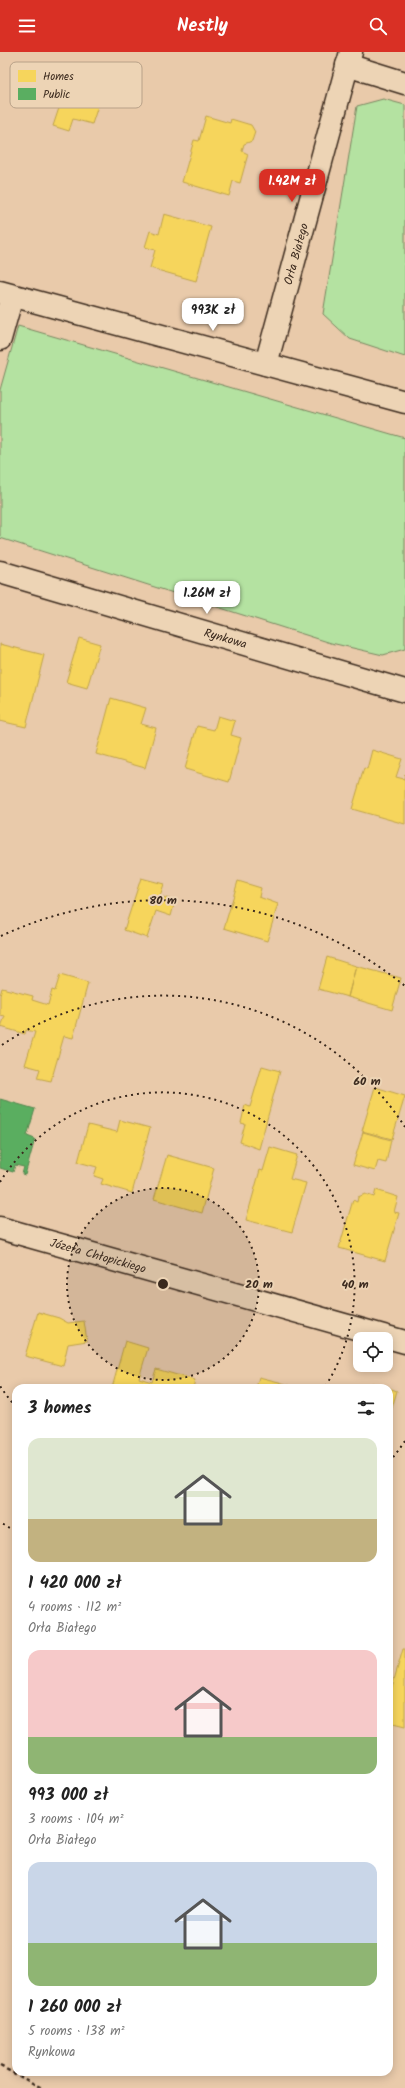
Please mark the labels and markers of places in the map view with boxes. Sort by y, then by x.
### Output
pin: 1.42M zł [251,169,333,203]
pin: 993K zł [176,298,250,332]
pin: 1.26M zł [166,581,248,615]
centre of rings [156,1277,170,1291]

